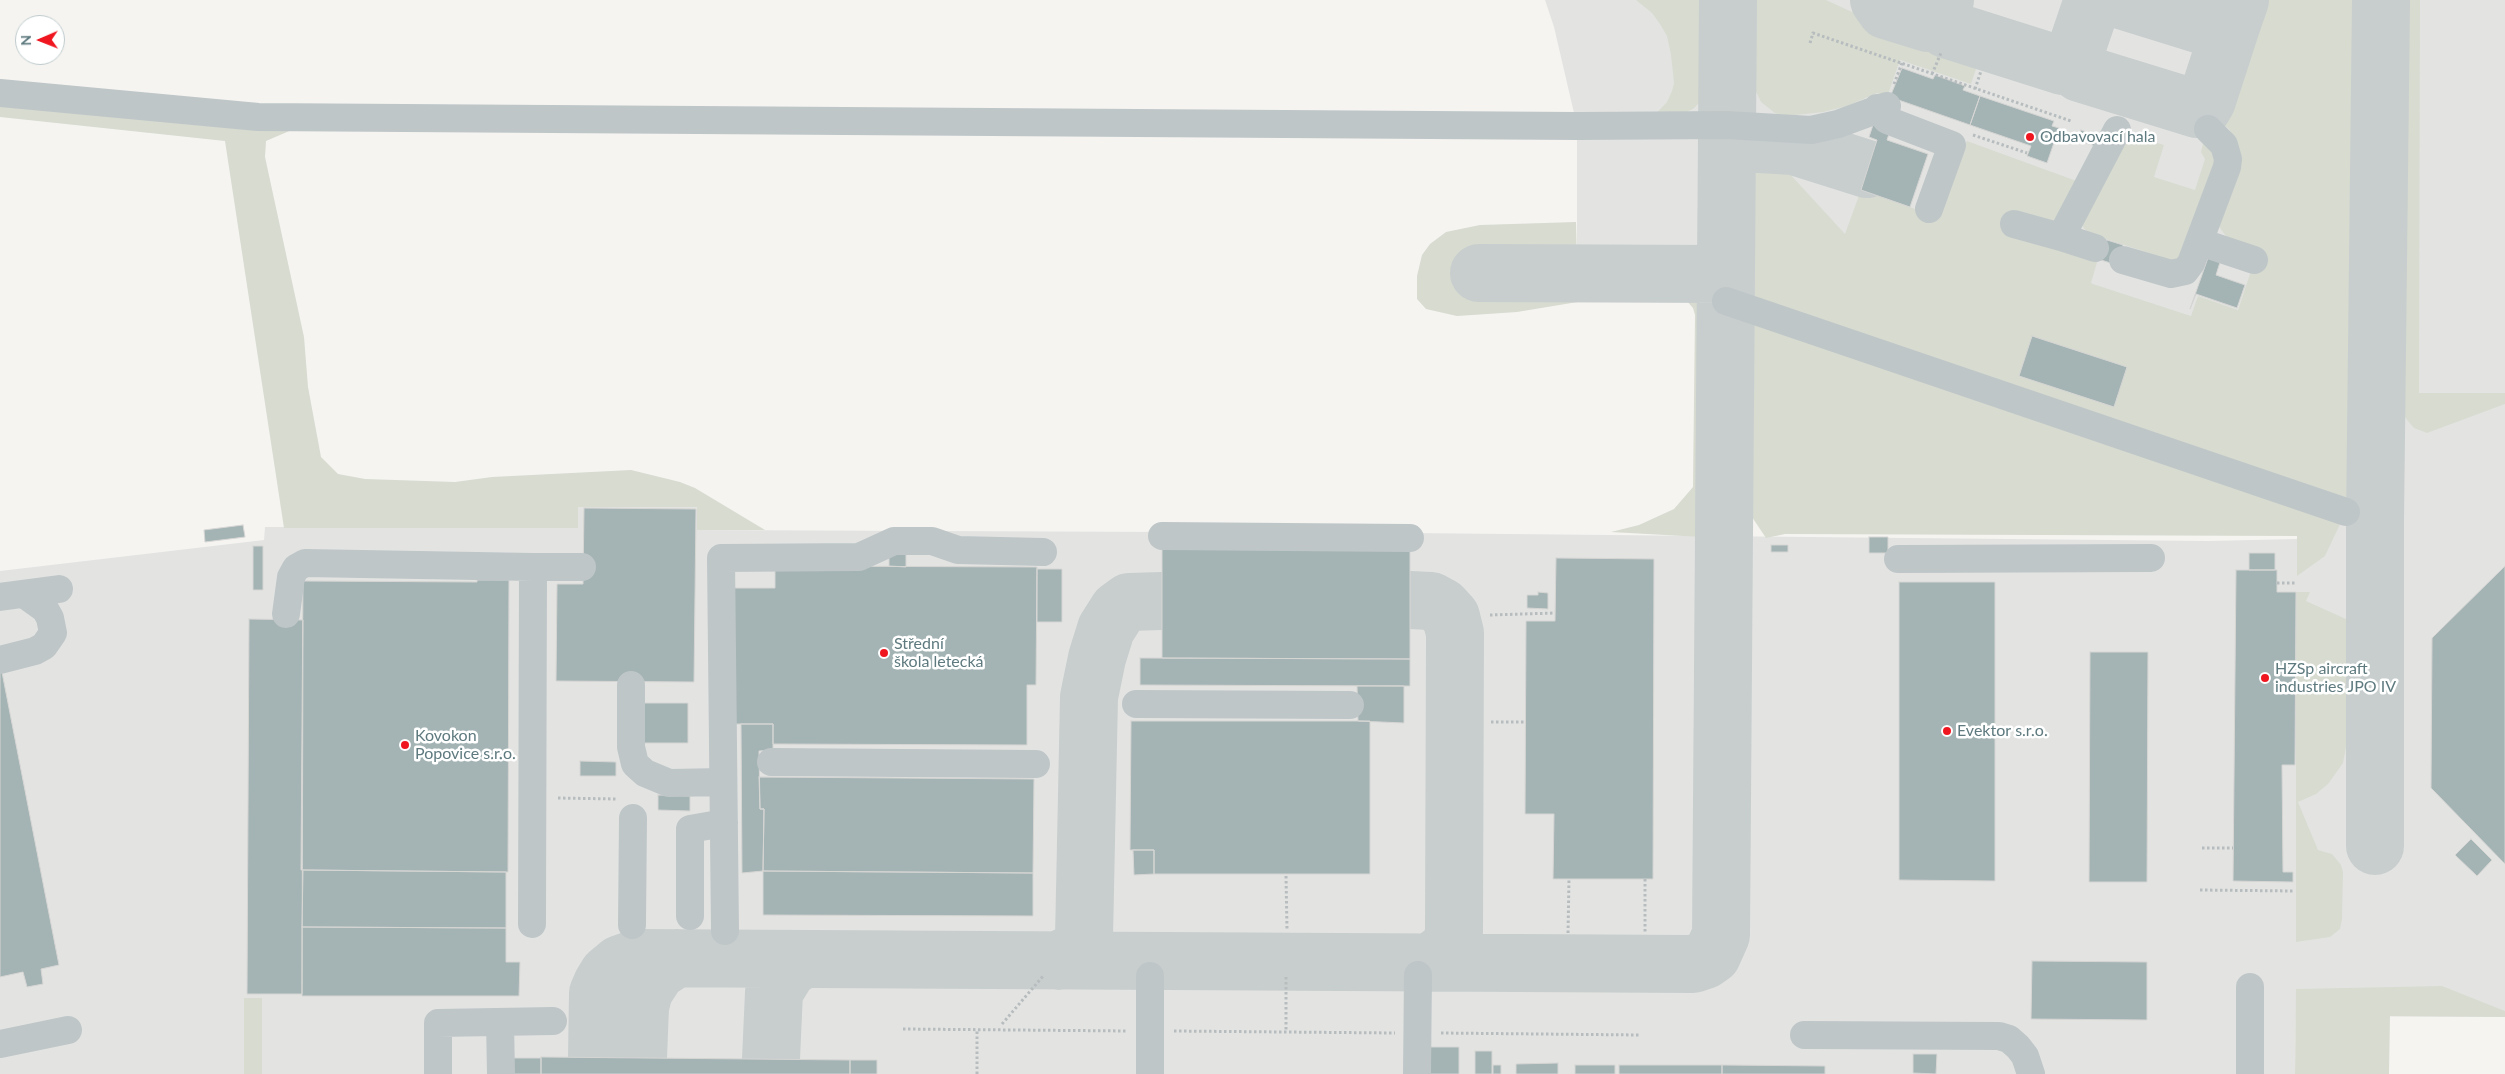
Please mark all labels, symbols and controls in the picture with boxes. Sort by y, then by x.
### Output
north arrow [15,15,65,65]
text: N [17,35,34,46]
place label: Odbavovací hala [2040,127,2155,147]
marker: Odbavovací hala [2024,131,2036,143]
place label: Střední škola letecká [894,634,984,672]
marker: Střední škola letecká [878,647,890,659]
place label: HZSp aircraft industries JPO IV [2275,659,2396,697]
marker: HZSp aircraft industries JPO IV [2259,672,2271,684]
place label: Evektor s.r.o. [1957,721,2048,741]
marker: Evektor s.r.o. [1941,725,1953,737]
place label: Kovokon Popovice s.r.o. [415,726,516,764]
marker: Kovokon Popovice s.r.o. [399,739,411,751]

